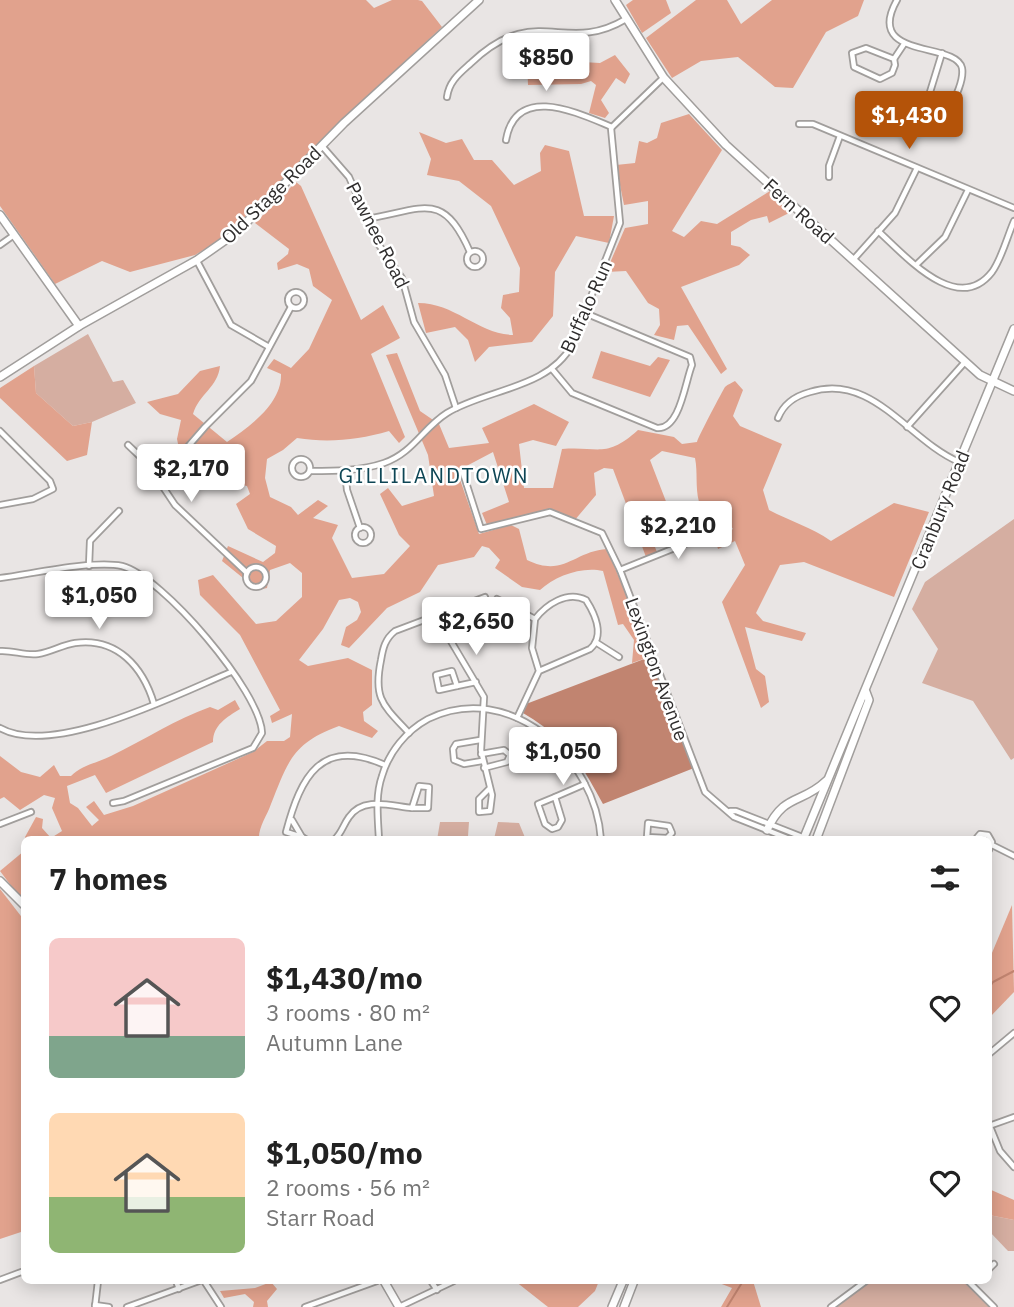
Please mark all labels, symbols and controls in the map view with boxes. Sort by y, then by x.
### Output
pin: $850 [505,34,587,93]
text: $850 [518,41,574,71]
pin: $1,430 [852,92,966,151]
text: $1,430 [871,99,947,129]
street label: Old Stage Road [216,141,326,249]
street label: Fern Road [759,173,839,249]
street label: Pawnee Road [341,178,415,292]
street label: Buffalo Run [555,256,617,356]
pin: $2,170 [134,444,248,504]
street label: Cranbury Road [905,447,975,573]
text: $2,170 [153,452,229,482]
district label: GILLILANDTOWN [338,461,530,489]
pin: $2,210 [621,502,735,561]
text: $2,210 [640,509,716,539]
pin: $1,050 [42,572,156,631]
text: $1,050 [61,579,137,609]
street label: Lexington Avenue [620,594,694,744]
pin: $2,650 [419,598,533,657]
text: $2,650 [438,605,514,635]
pin: $1,050 [506,728,620,787]
text: $1,050 [525,735,601,765]
text: 7 homes [49,859,168,898]
icon: filters [926,859,964,897]
text: $1,430/mo [266,958,423,997]
icon: home [105,966,189,1050]
icon: heart [926,989,964,1027]
text: 3 rooms · 80 m² [266,997,430,1027]
text: Autumn Lane [266,1027,403,1057]
text: $1,050/mo [266,1133,423,1172]
icon: home [105,1141,189,1225]
icon: heart [926,1164,964,1202]
text: 2 rooms · 56 m² [266,1172,430,1202]
text: Starr Road [266,1202,375,1232]

